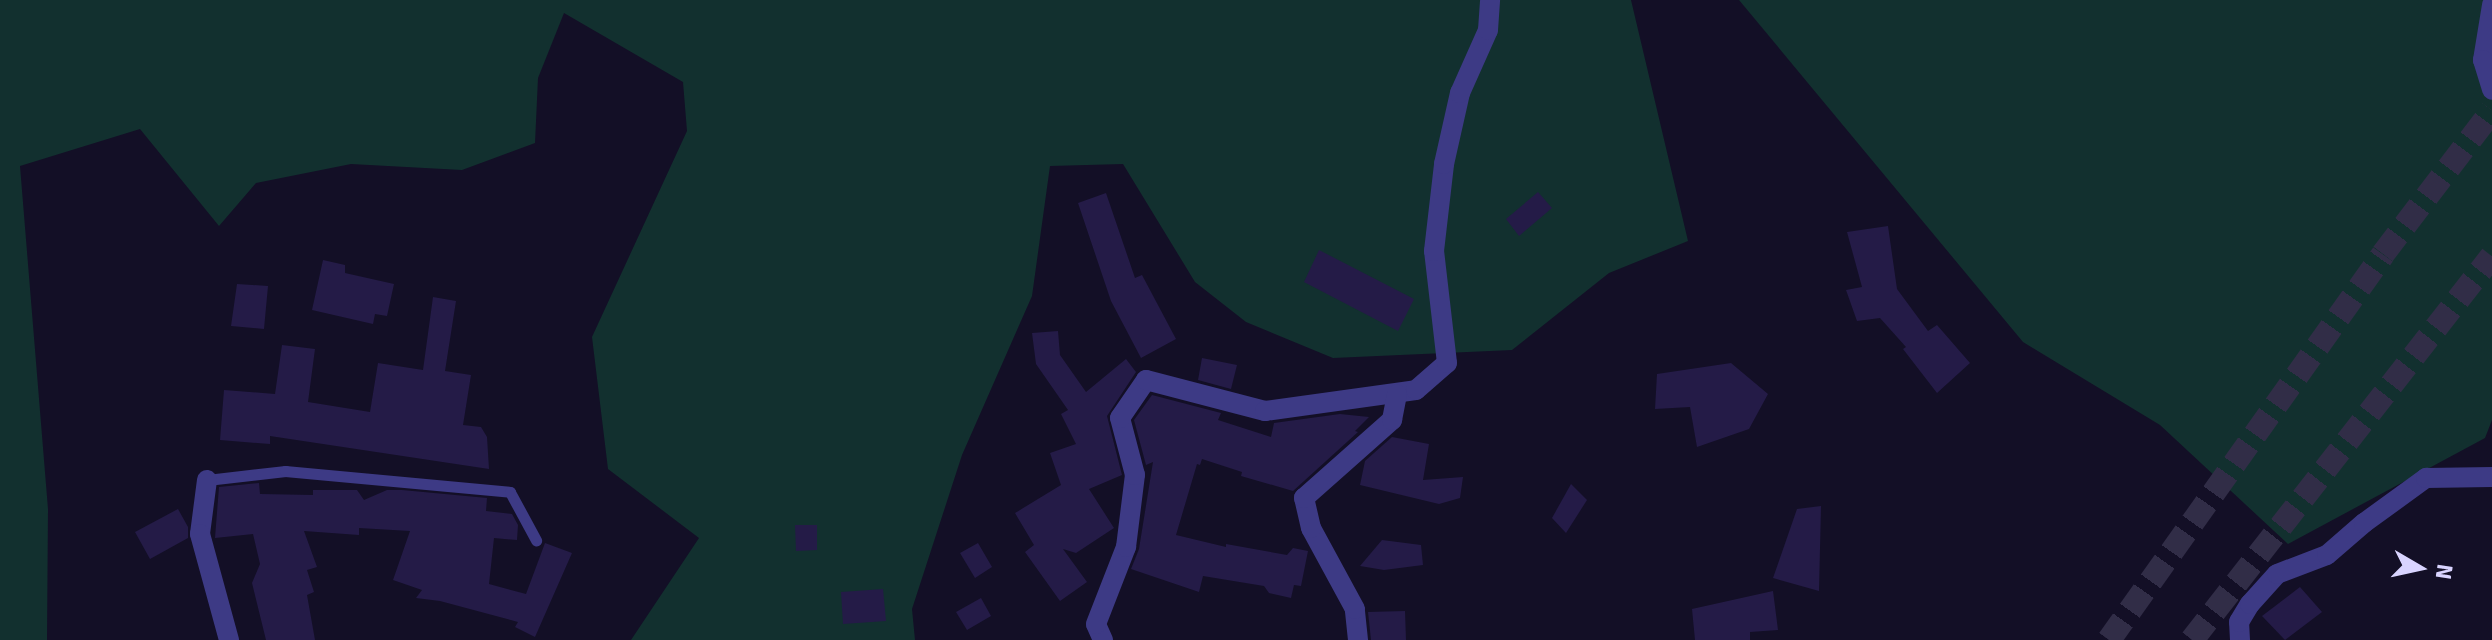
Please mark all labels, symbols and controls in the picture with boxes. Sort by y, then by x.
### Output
north arrow [2380,528,2460,608]
text: N [2430,562,2459,582]

